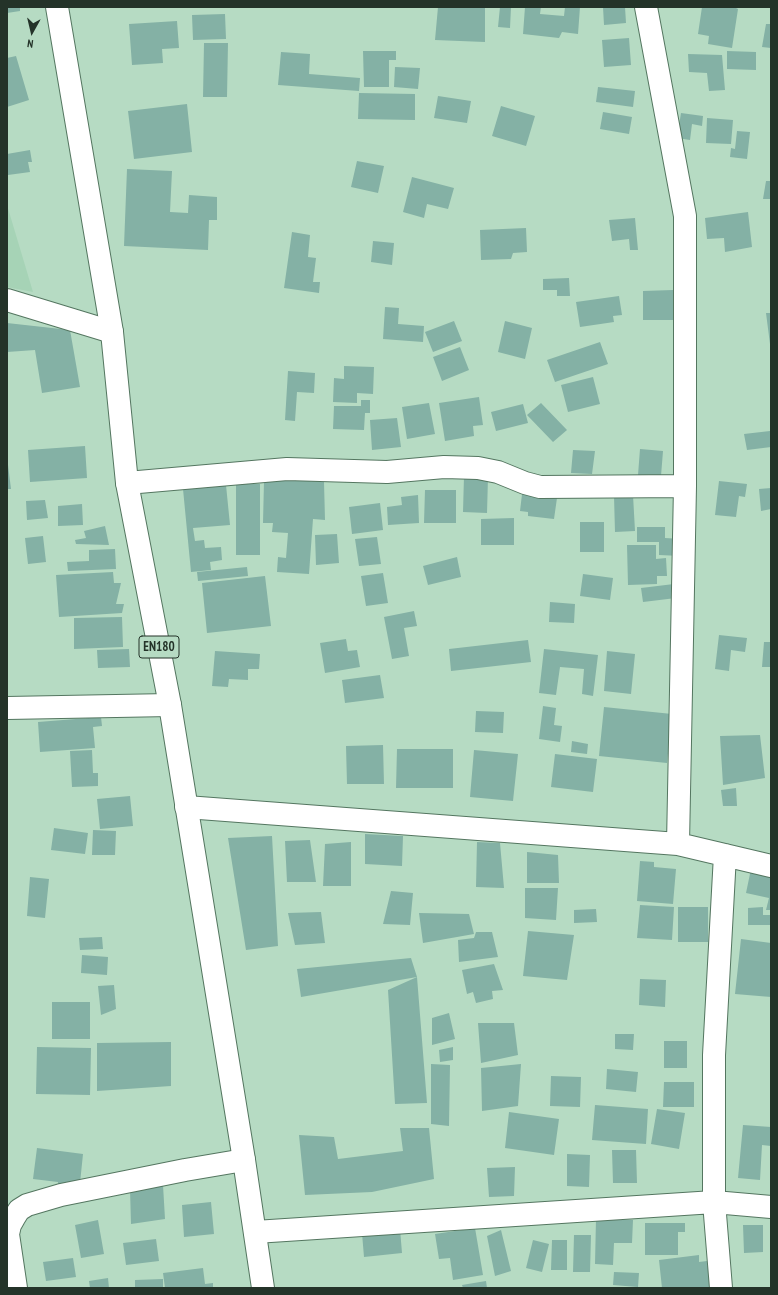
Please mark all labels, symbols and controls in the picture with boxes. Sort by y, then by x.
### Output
north arrow [12,12,52,52]
text: N [26,37,34,51]
road number: EN180 [139,636,179,658]

